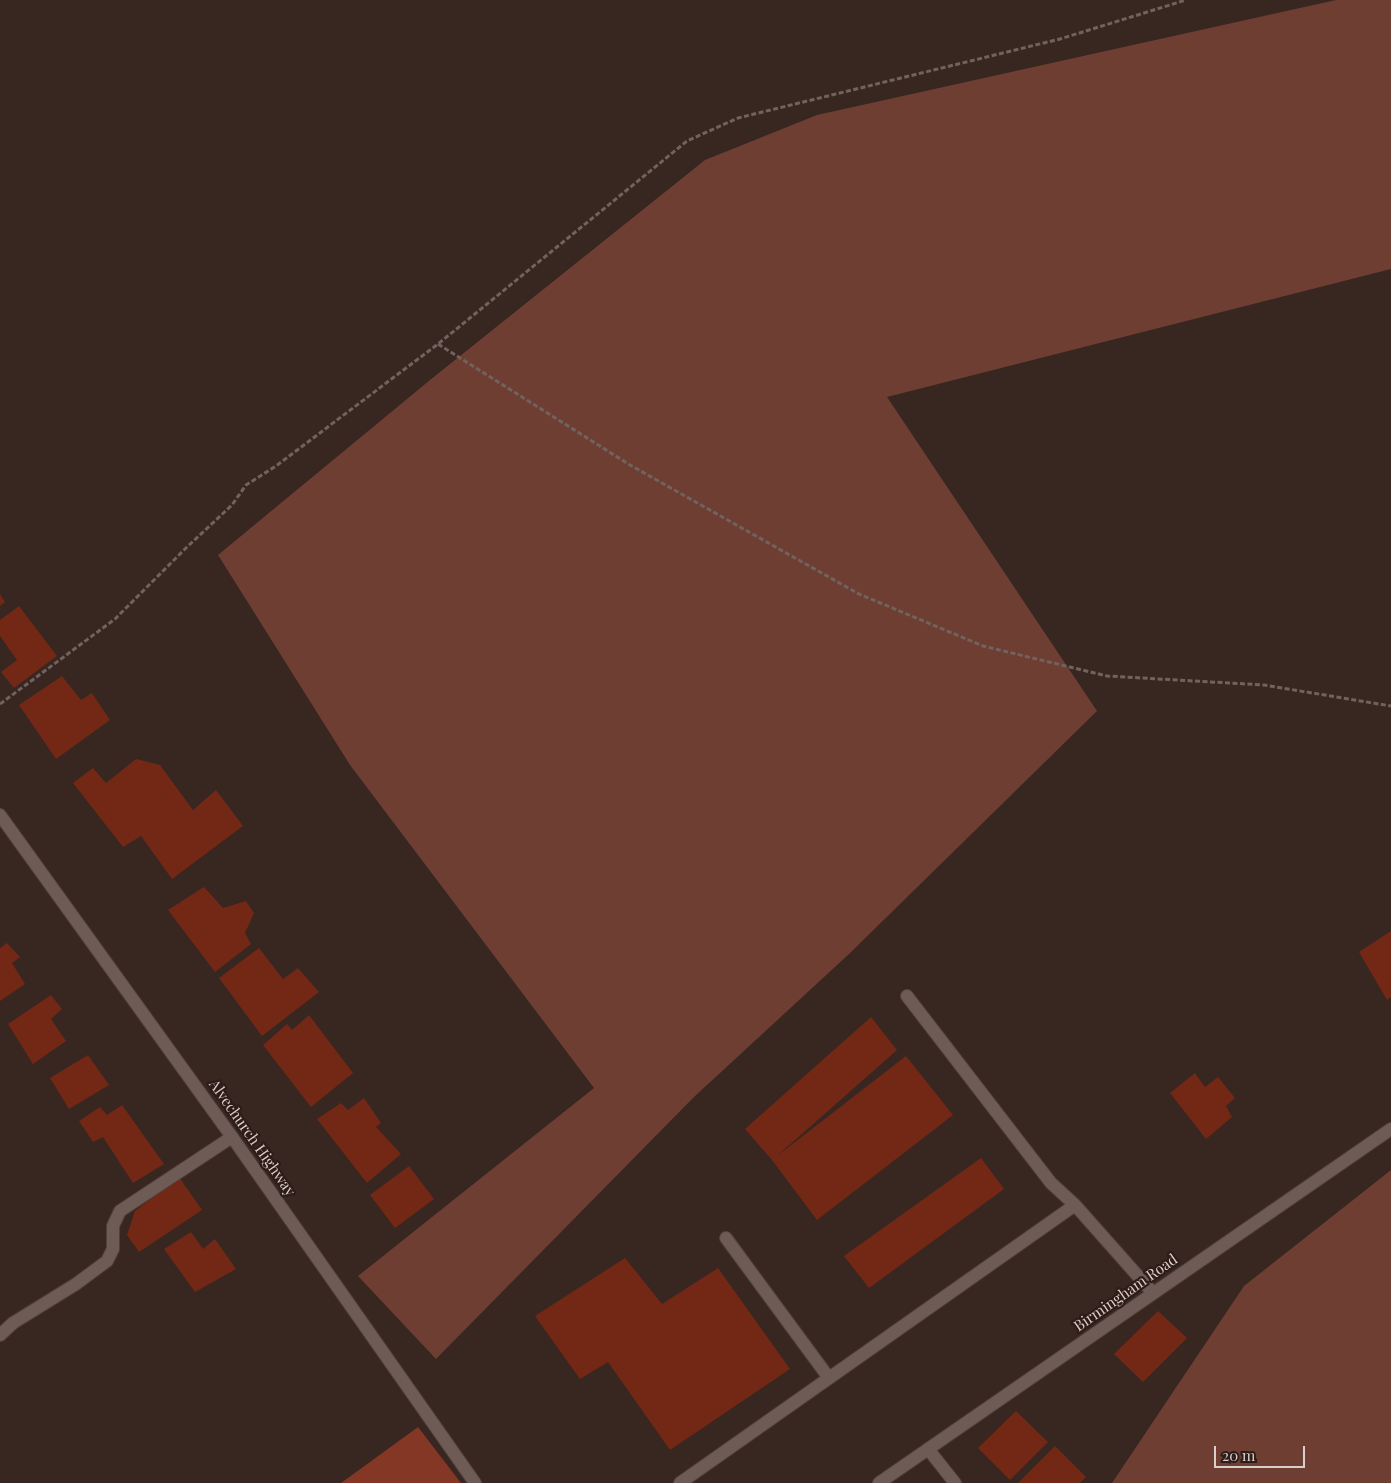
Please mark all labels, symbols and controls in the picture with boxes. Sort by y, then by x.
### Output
street label: Alvechurch Highway [205,1076,299,1200]
street label: Birmingham Road [1071,1251,1181,1335]
scale bar [1216,1436,1307,1468]
text: 20 m [1222,1445,1255,1465]

